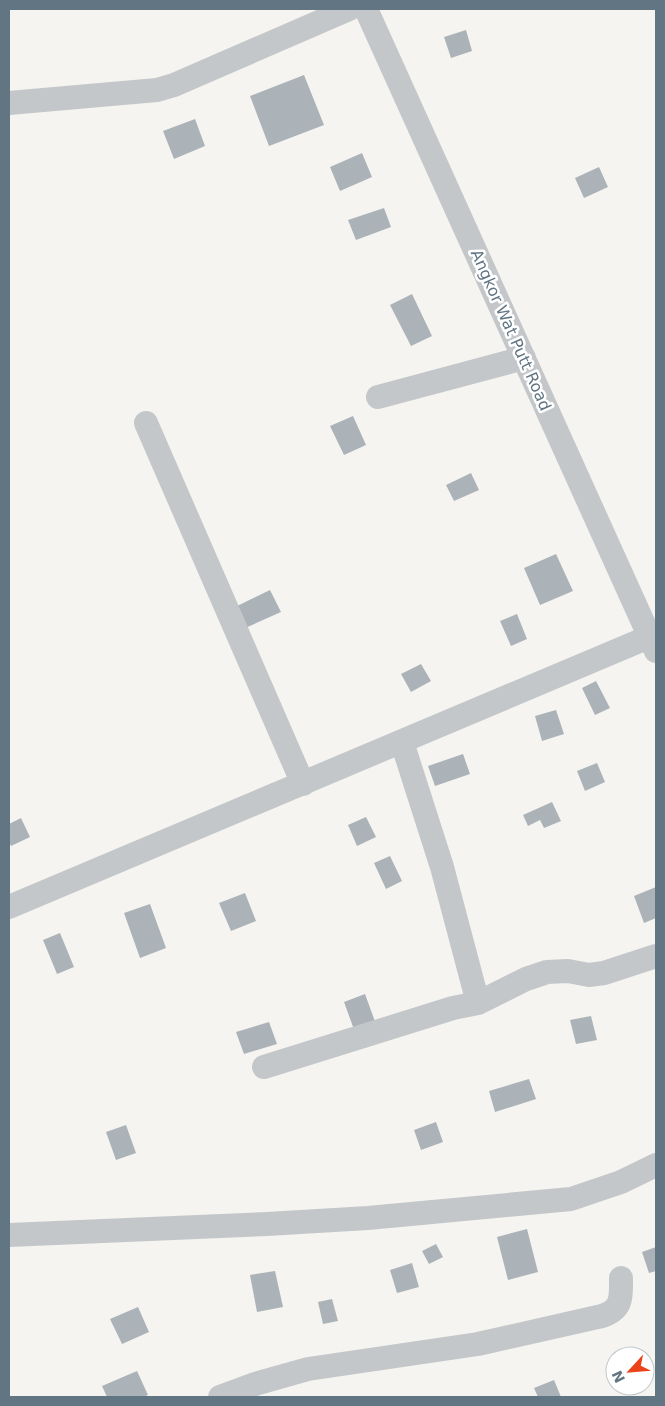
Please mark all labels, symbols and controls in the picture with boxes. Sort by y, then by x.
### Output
street label: Angkor Wat Putt Road [467,246,555,414]
north arrow [605,1346,655,1396]
text: N [609,1368,628,1385]

